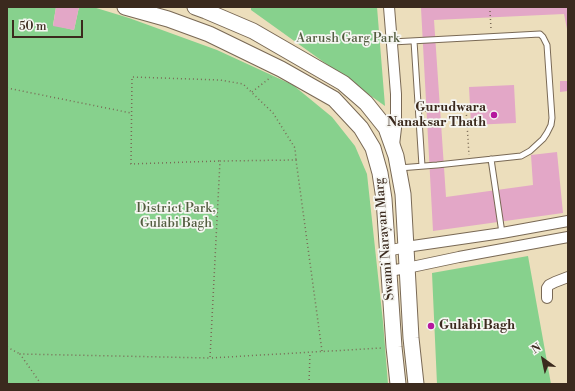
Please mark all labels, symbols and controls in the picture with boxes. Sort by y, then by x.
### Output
scale bar [14,12,85,38]
text: 50 m [19,19,47,34]
park label: Aarush Garg Park [296,31,400,47]
place label: Gurudwara Nanaksar Thath [387,100,486,131]
marker: Gurudwara Nanaksar Thath [489,110,499,120]
street label: Swami Narayan Marg [372,177,398,301]
park label: District Park, Gulabi Bagh [136,201,216,232]
place label: Gulabi Bagh [439,318,515,334]
marker: Gulabi Bagh [426,321,436,331]
north arrow [523,339,563,379]
text: N [529,341,544,357]

